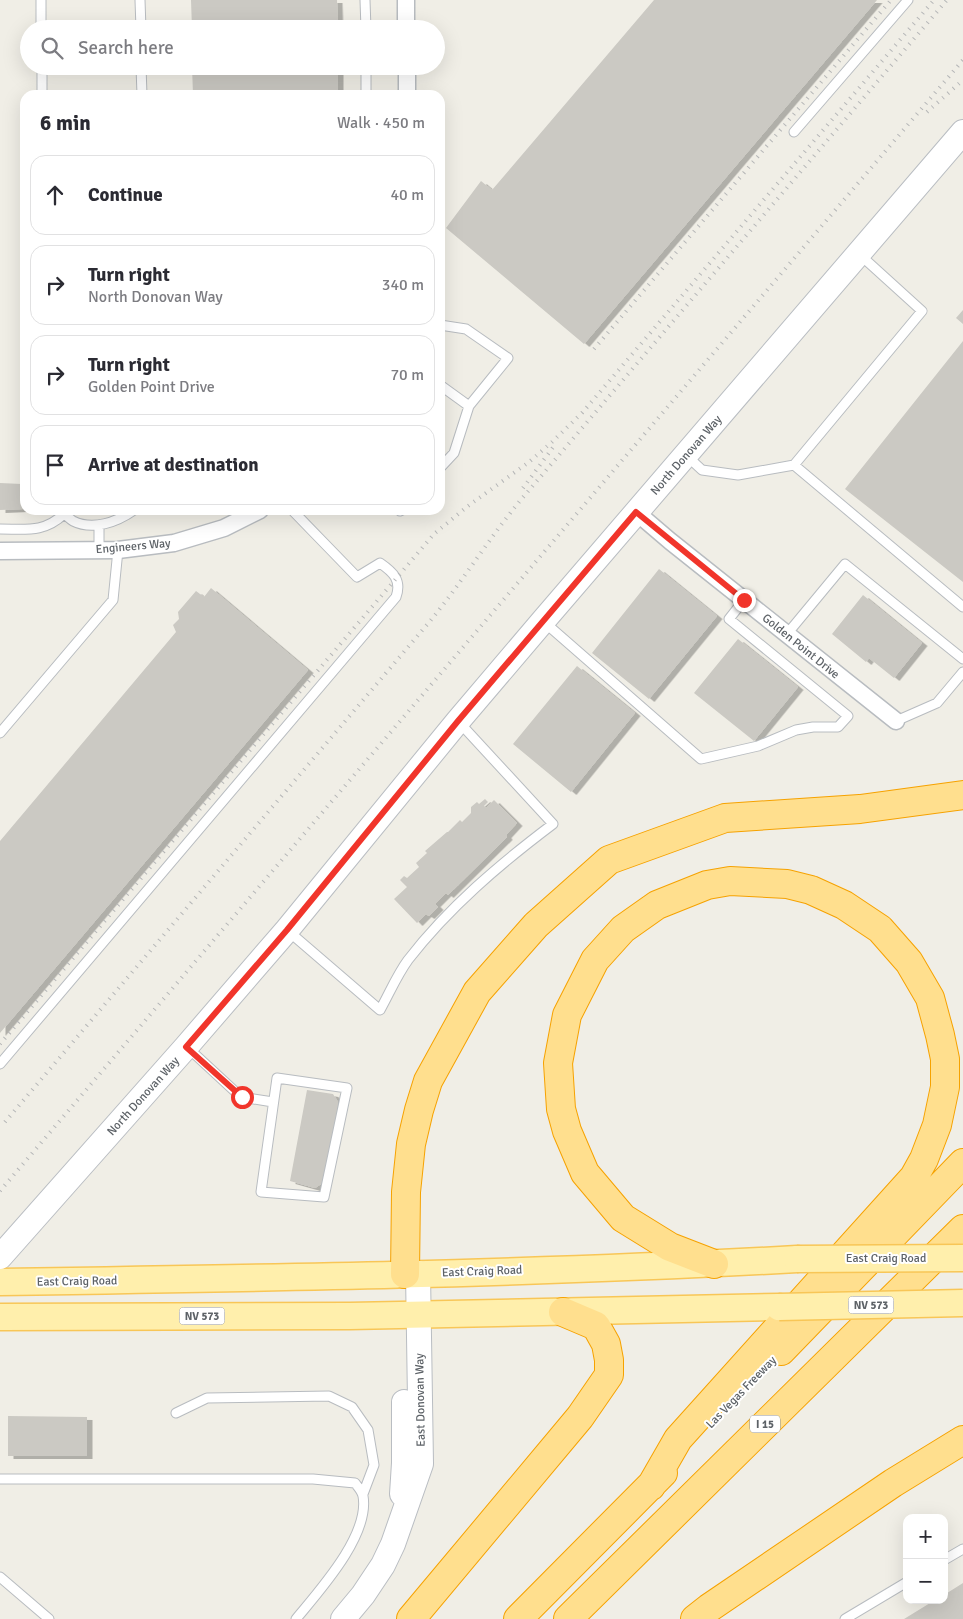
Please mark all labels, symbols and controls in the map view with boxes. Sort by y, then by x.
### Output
search box [20,20,445,75]
icon: search [38,34,66,62]
text: Search here [78,36,174,60]
text: 6 min [40,110,91,136]
text: Walk · 450 m [337,113,425,133]
icon: ahead [41,181,69,209]
text: Continue [88,183,163,207]
text: 40 m [390,185,424,205]
text: Turn right [88,263,170,287]
icon: right [41,271,69,299]
text: 340 m [382,275,424,295]
text: North Donovan Way [88,287,223,307]
text: Turn right [88,353,170,377]
icon: right [41,361,69,389]
text: 70 m [390,365,424,385]
text: Golden Point Drive [88,377,215,397]
street label: North Donovan Way [648,412,725,498]
icon: arrive [41,451,69,479]
text: Arrive at destination [88,453,259,477]
street label: Engineers Way [95,536,171,557]
route end [733,589,756,612]
street label: Golden Point Drive [759,611,842,682]
street label: North Donovan Way [104,1053,183,1139]
route start [231,1086,254,1109]
street label: East Craig Road [846,1251,926,1266]
street label: East Craig Road [442,1263,523,1280]
street label: East Craig Road [37,1273,117,1290]
road number: NV 573 [848,1296,894,1314]
road number: NV 573 [180,1308,224,1324]
street label: East Donovan Way [412,1353,429,1447]
street label: Las Vegas Freeway [703,1353,780,1432]
road number: I 15 [750,1416,780,1432]
map controls [903,1514,948,1604]
button: + [903,1514,948,1559]
button: − [903,1559,948,1604]

